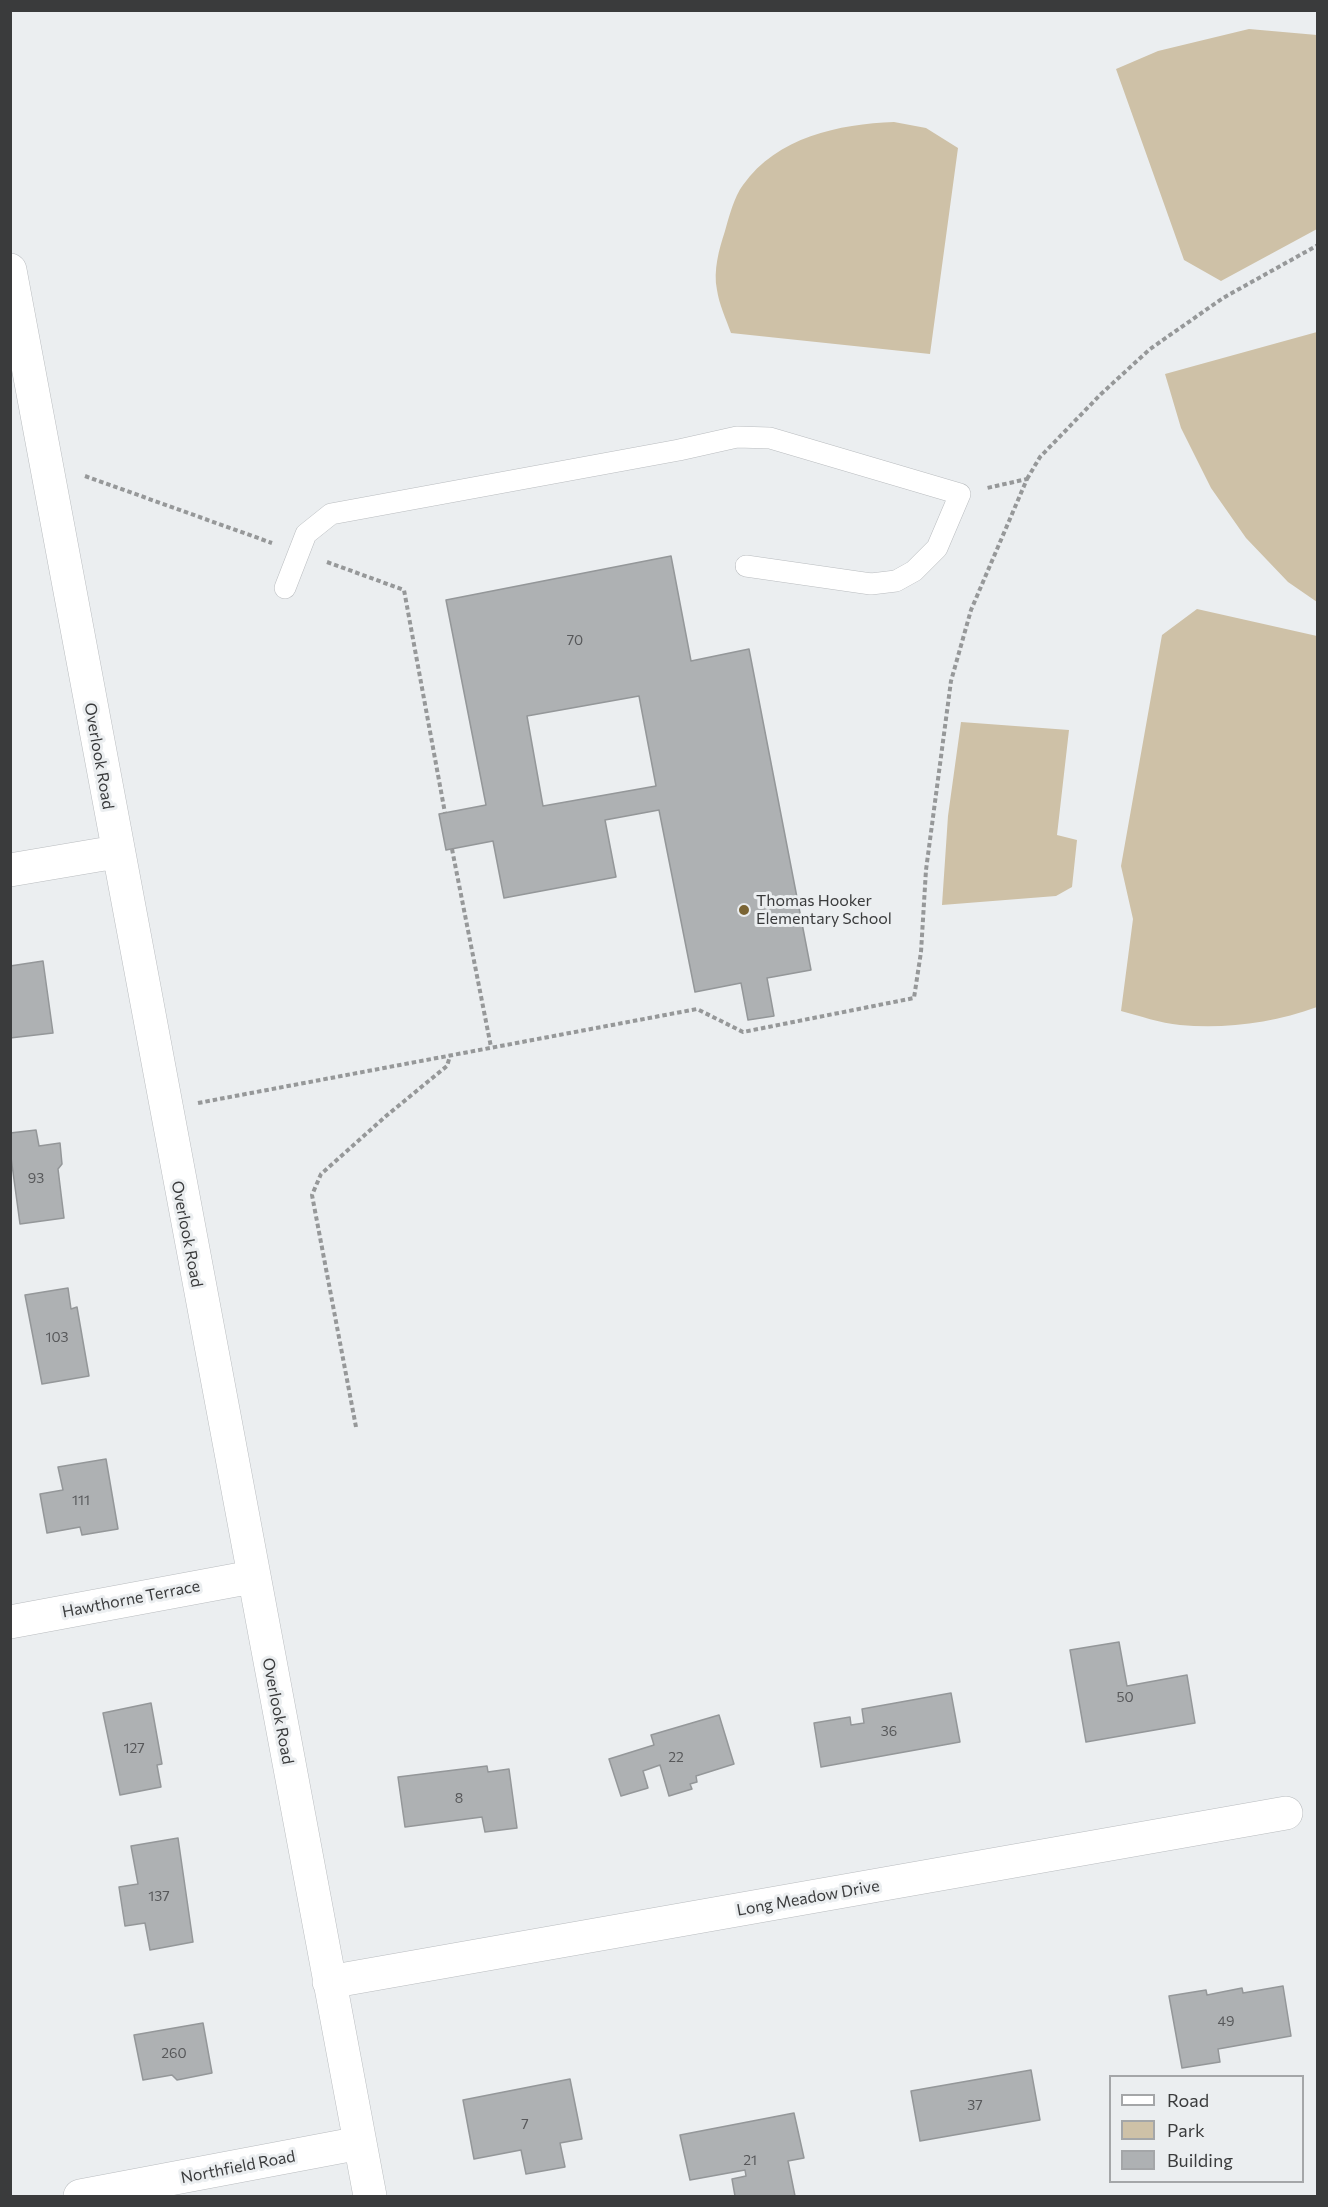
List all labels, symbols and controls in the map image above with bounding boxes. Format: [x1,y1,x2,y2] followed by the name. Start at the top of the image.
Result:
[567,632,583,648] house number: 70
[80,701,118,811] street label: Overlook Road
[756,891,892,929] place label: Thomas Hooker Elementary School
[737,903,751,917] marker: Thomas Hooker Elementary School
[28,1170,44,1186] house number: 93
[167,1179,207,1289] street label: Overlook Road
[45,1329,69,1345] house number: 103
[72,1492,90,1508] house number: 111
[60,1576,202,1622] street label: Hawthorne Terrace
[258,1656,298,1766] street label: Overlook Road
[1116,1689,1134,1705] house number: 50
[881,1723,897,1739] house number: 36
[123,1740,145,1756] house number: 127
[668,1749,684,1765] house number: 22
[455,1790,463,1806] house number: 8
[735,1876,881,1920] street label: Long Meadow Drive
[148,1888,170,1904] house number: 137
[1218,2013,1234,2029] house number: 49
[161,2045,187,2061] house number: 260
[1109,2075,1304,2183] legend
[1167,2089,1209,2111] text: Road
[967,2097,983,2113] house number: 37
[521,2116,529,2132] house number: 7
[1167,2119,1205,2141] text: Park
[179,2146,297,2188] street label: Northfield Road
[1167,2149,1233,2171] text: Building
[743,2152,757,2168] house number: 21

